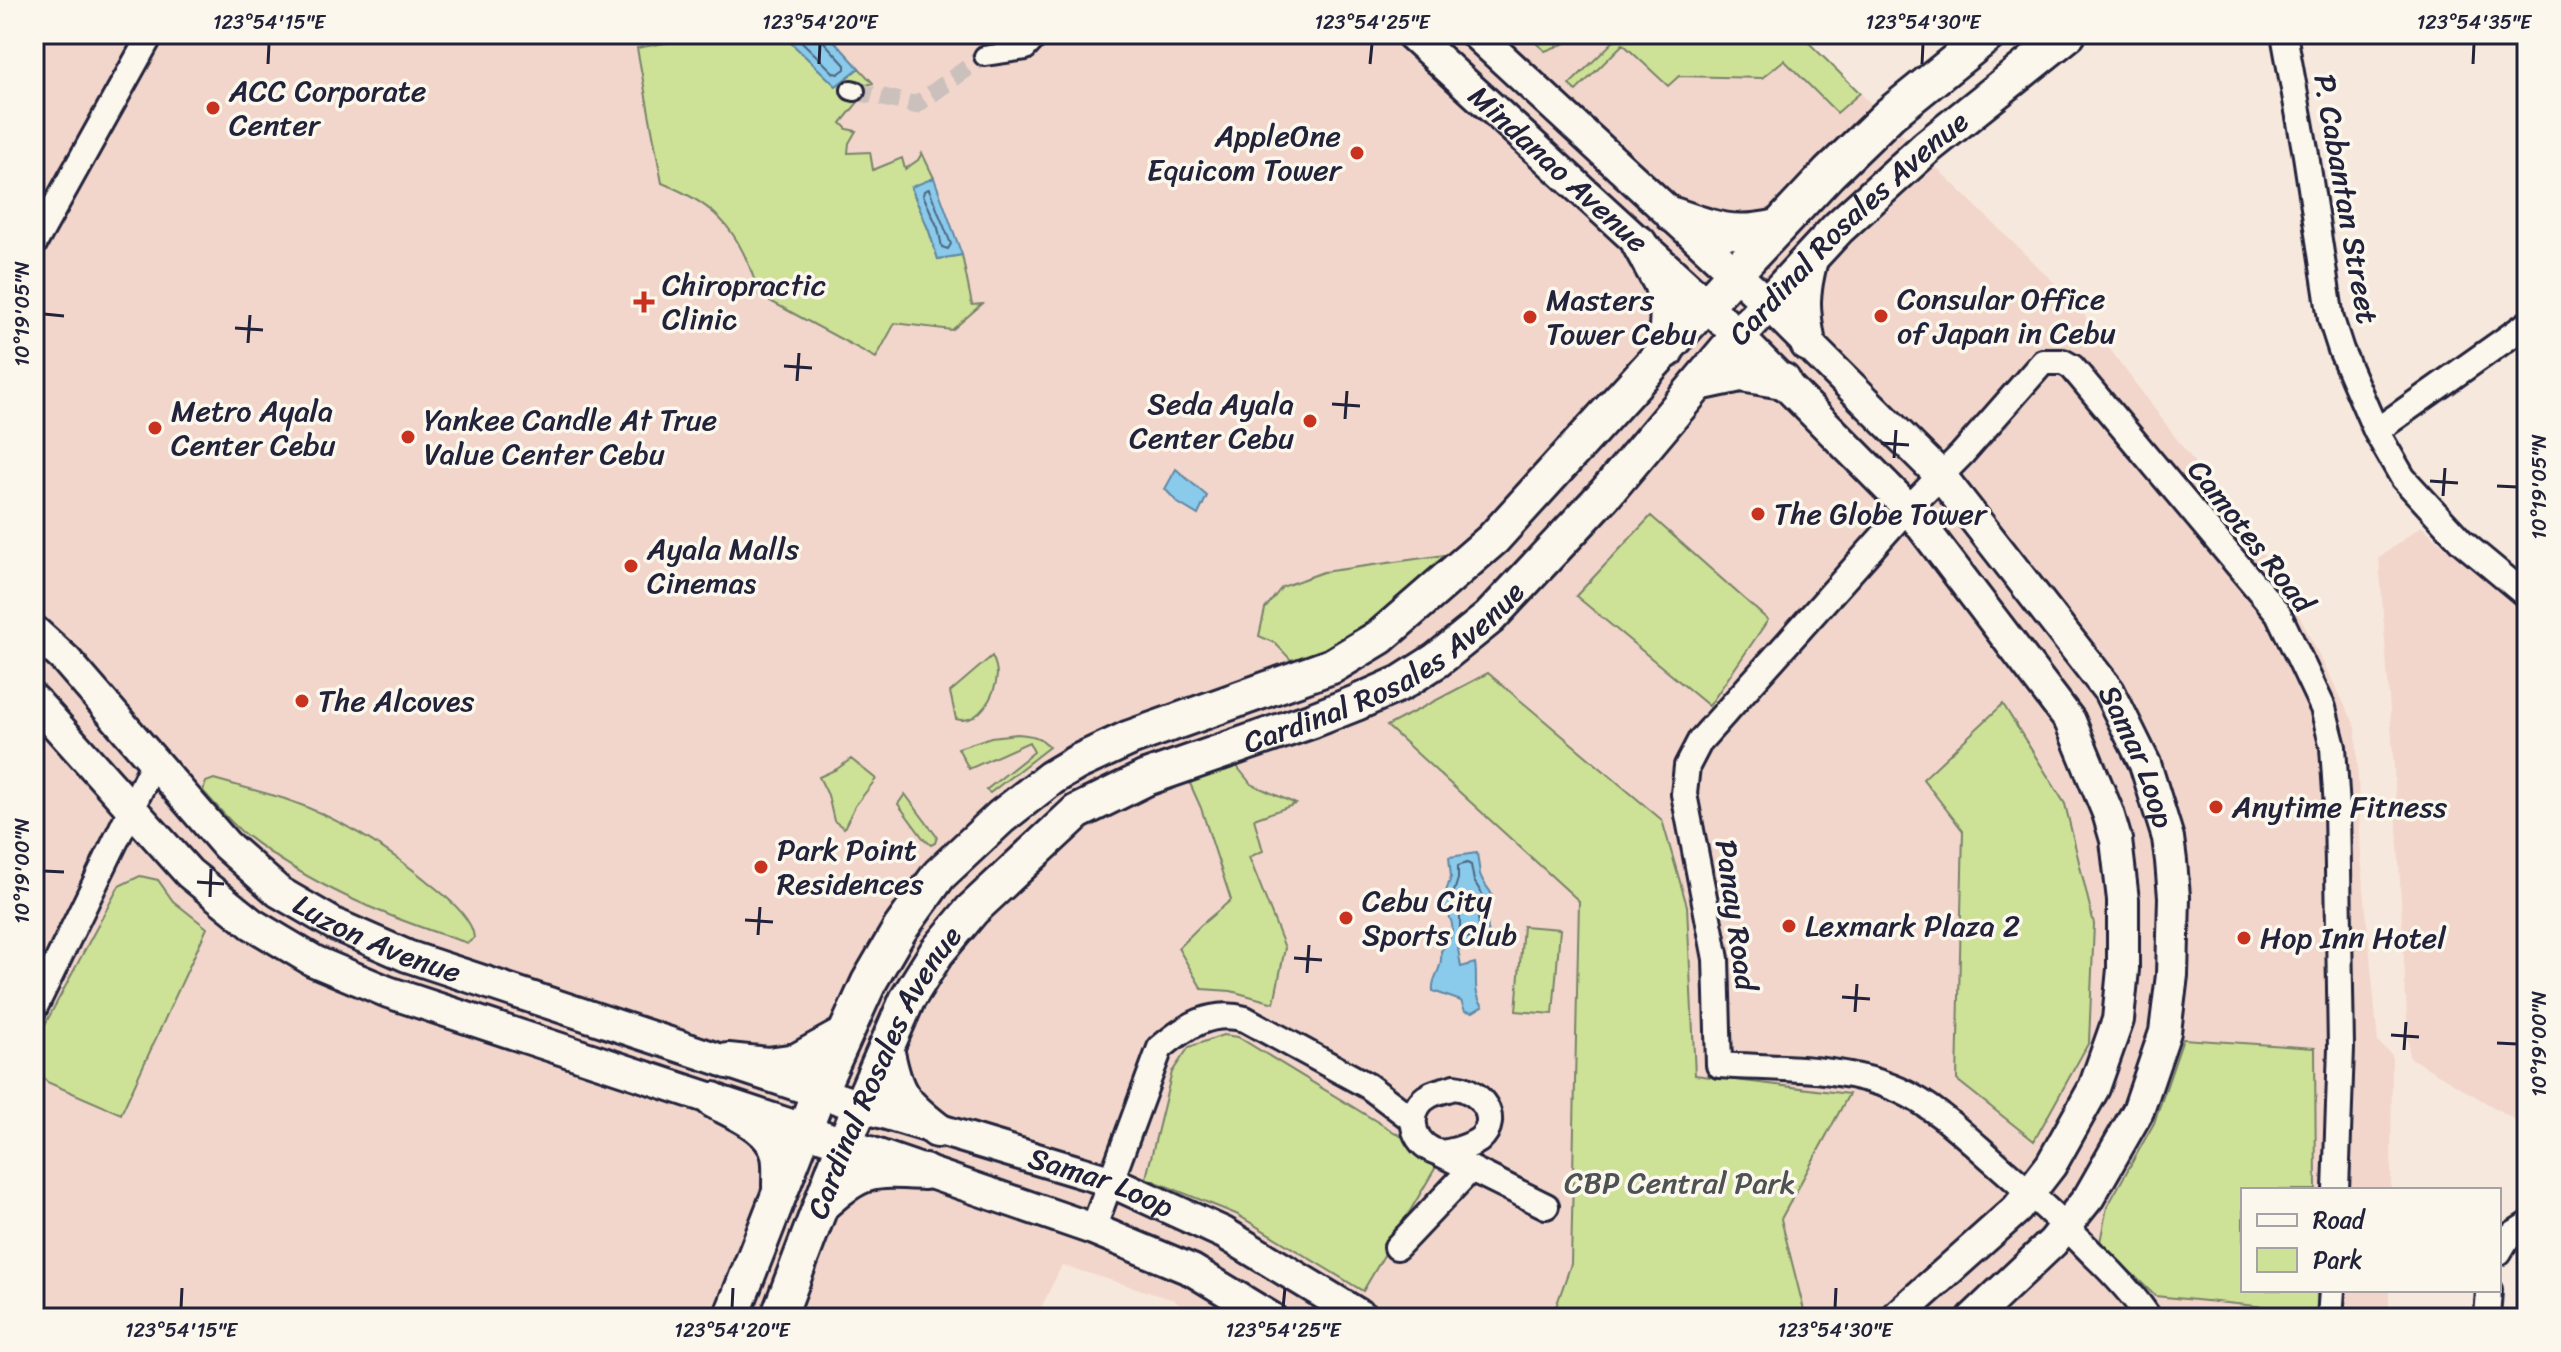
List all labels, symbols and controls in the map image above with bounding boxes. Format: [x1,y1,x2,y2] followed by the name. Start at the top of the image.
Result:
[213,5,327,40] text: 123°54'15"E
[762,5,880,40] text: 123°54'20"E
[1315,5,1431,40] text: 123°54'25"E
[1866,5,1982,40] text: 123°54'30"E
[2417,5,2533,40] text: 123°54'35"E
[228,64,426,152] place label: ACC Corporate Center
[2297,70,2395,328] street label: P. Cabantan Street
[1455,71,1662,267] street label: Mindanao Avenue
[1714,96,1981,359] street label: Cardinal Rosales Avenue
[204,99,222,117] marker: ACC Corporate Center
[1147,109,1343,197] place label: AppleOne Equicom Tower
[1348,144,1366,162] marker: AppleOne Equicom Tower
[662,258,826,346] place label: Chiropractic Clinic
[5,261,40,367] text: 10°19'05"N
[1897,272,2116,360] place label: Consular Office of Japan in Cebu
[1546,273,1697,361] place label: Masters Tower Cebu
[633,291,655,313] marker: Chiropractic Clinic
[1872,307,1890,325] marker: Consular Office of Japan in Cebu
[1521,308,1539,326] marker: Masters Tower Cebu
[1129,377,1294,465] place label: Seda Ayala Center Cebu
[171,384,336,472] place label: Metro Ayala Center Cebu
[424,393,717,481] place label: Yankee Candle At True Value Center Cebu
[1301,412,1319,430] marker: Seda Ayala Center Cebu
[146,419,164,437] marker: Metro Ayala Center Cebu
[399,428,417,446] marker: Yankee Candle At True Value Center Cebu
[2522,434,2557,540] text: 10°19'05"N
[2173,447,2330,627] street label: Camotes Road
[1774,487,1988,541] place label: The Globe Tower
[1749,505,1767,523] marker: The Globe Tower
[646,522,799,610] place label: Ayala Malls Cinemas
[622,557,640,575] marker: Ayala Malls Cinemas
[1236,568,1538,769] street label: Cardinal Rosales Avenue
[318,674,474,728] place label: The Alcoves
[2083,675,2190,835] street label: Samar Loop
[293,692,311,710] marker: The Alcoves
[2231,780,2447,834] place label: Anytime Fitness
[2207,798,2225,816] marker: Anytime Fitness
[5,818,40,924] text: 10°19'00"N
[777,823,924,911] place label: Park Point Residences
[1699,836,1774,996] street label: Panay Road
[752,858,770,876] marker: Park Point Residences
[1362,874,1517,962] place label: Cebu City Sports Club
[283,879,468,999] street label: Luzon Avenue
[1805,899,2020,953] place label: Lexmark Plaza 2
[1337,909,1355,927] marker: Cebu City Sports Club
[2260,911,2447,965] place label: Hop Inn Hotel
[791,913,976,1227] street label: Cardinal Rosales Avenue
[1780,917,1798,935] marker: Lexmark Plaza 2
[2235,929,2253,947] marker: Hop Inn Hotel
[2522,991,2557,1097] text: 10°19'00"N
[1022,1131,1183,1234] street label: Samar Loop
[1564,1156,1796,1210] park label: CBP Central Park
[2241,1188,2501,1292] legend
[2313,1199,2367,1241] text: Road
[2313,1239,2362,1281] text: Park
[125,1313,239,1348] text: 123°54'15"E
[674,1313,792,1348] text: 123°54'20"E
[1226,1313,1342,1348] text: 123°54'25"E
[1778,1313,1894,1348] text: 123°54'30"E

